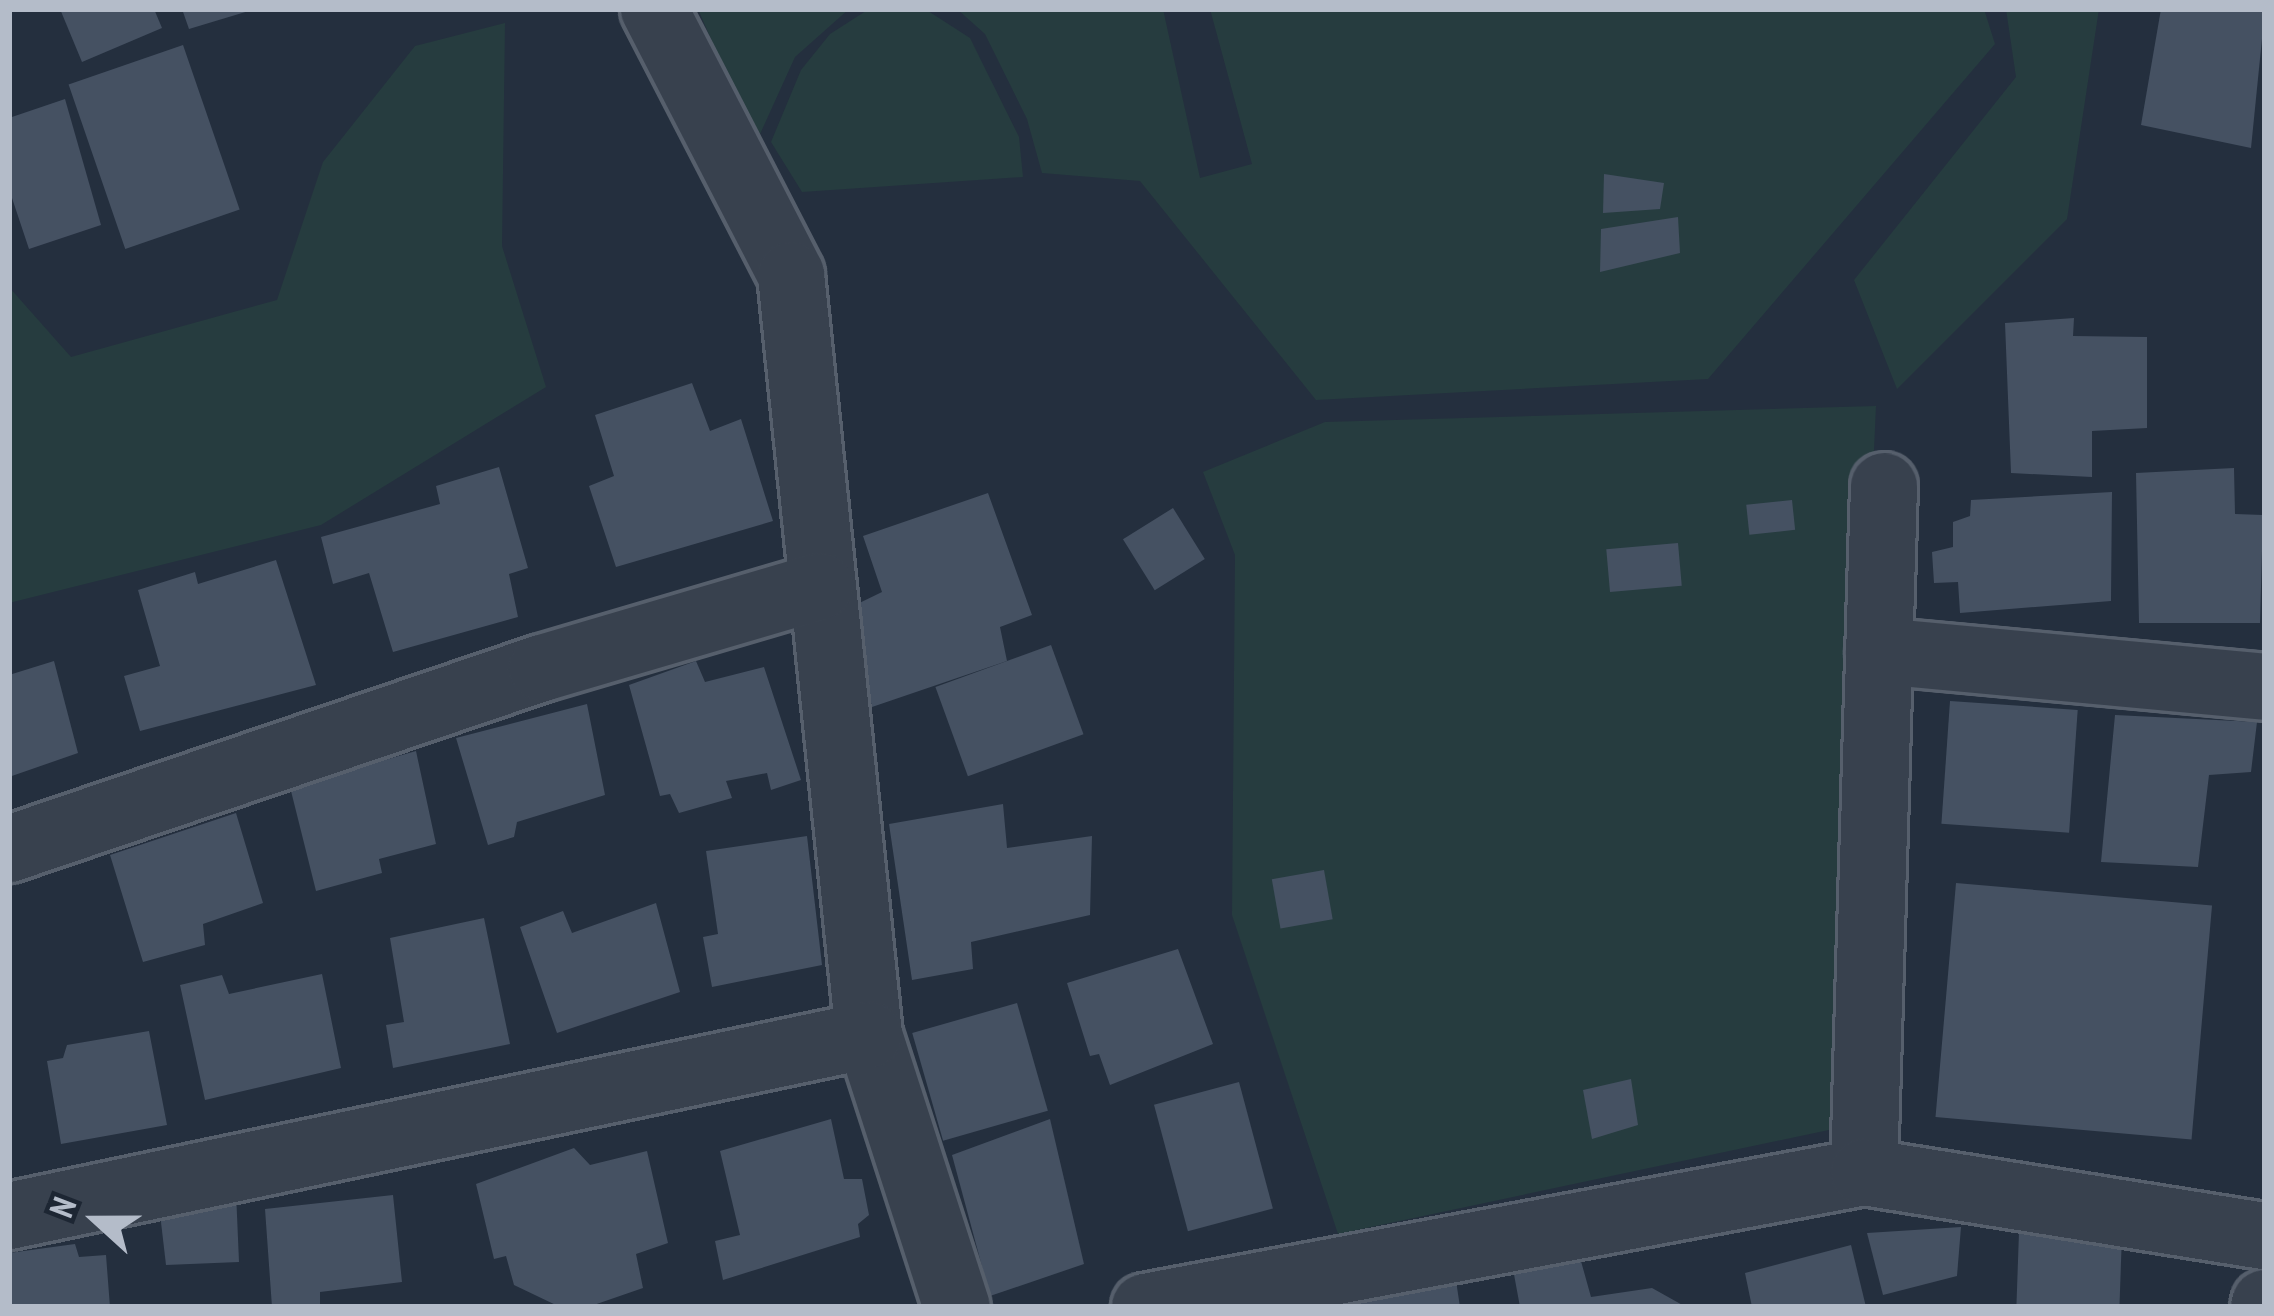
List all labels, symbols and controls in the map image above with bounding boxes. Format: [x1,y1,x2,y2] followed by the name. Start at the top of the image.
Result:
[36,1160,156,1280] north arrow
[39,1191,85,1223] text: N

